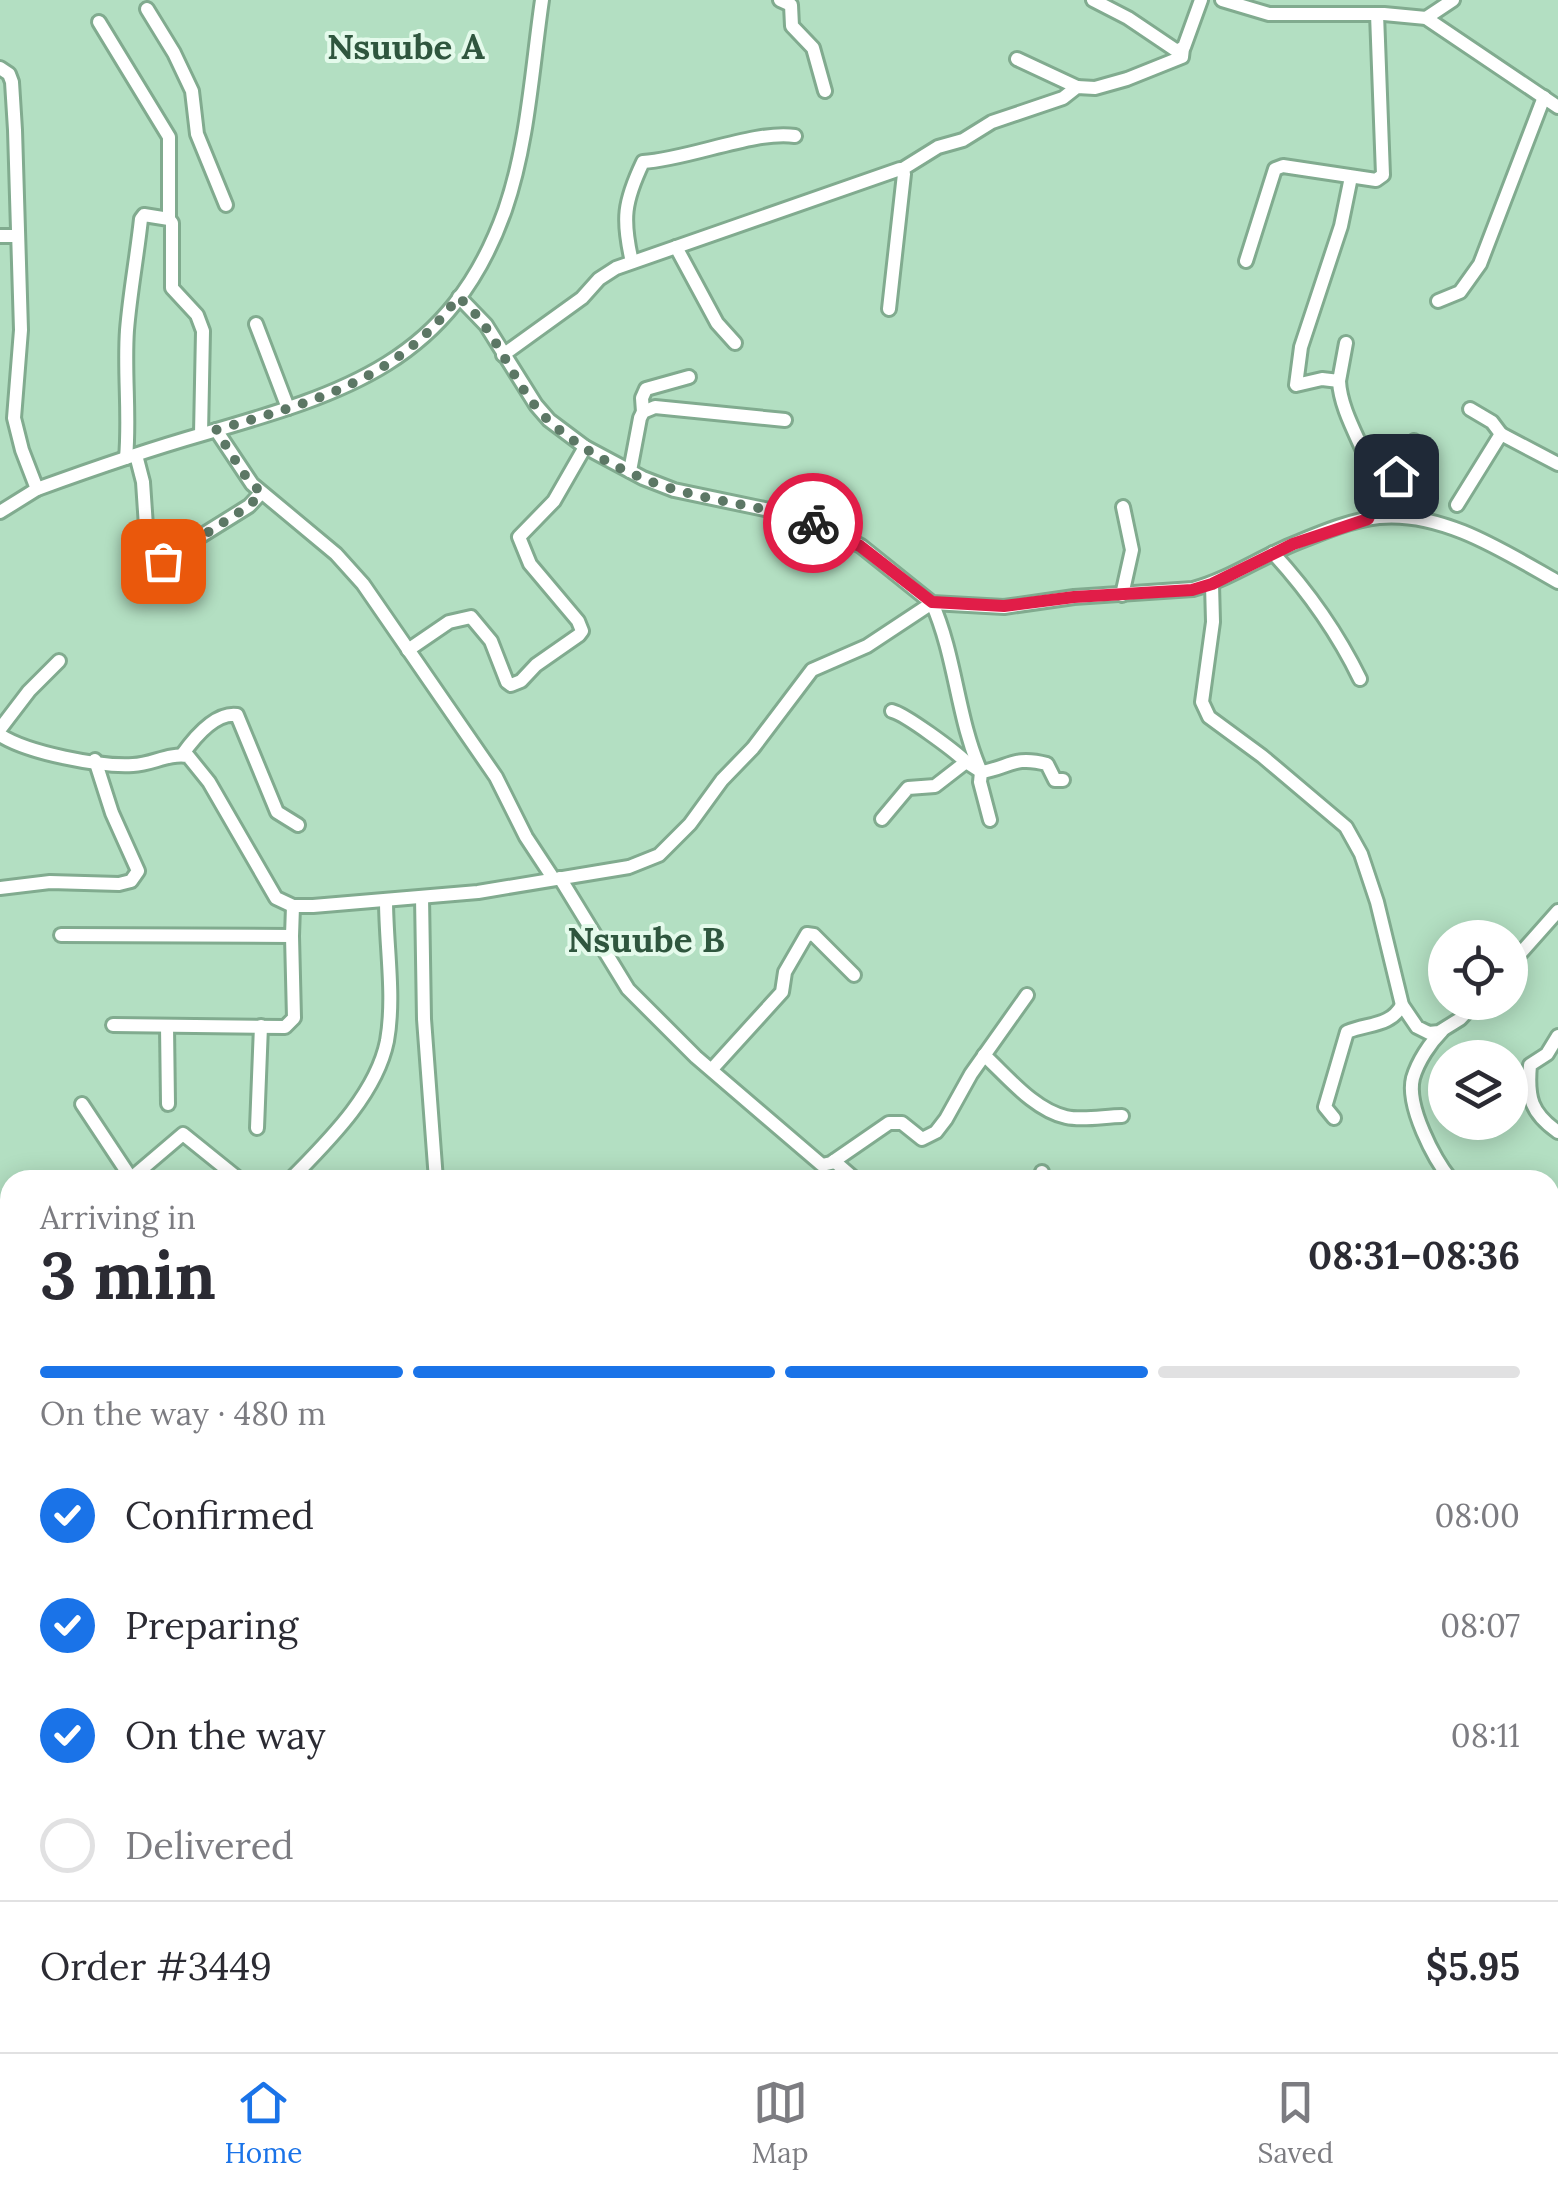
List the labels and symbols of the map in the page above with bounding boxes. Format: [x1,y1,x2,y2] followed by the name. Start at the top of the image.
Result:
[327,24,486,69] district label: Nsuube A
[1354,434,1439,519] pin
[763,473,863,573] courier
[121,519,206,604] pin
[567,917,725,962] district label: Nsuube B

